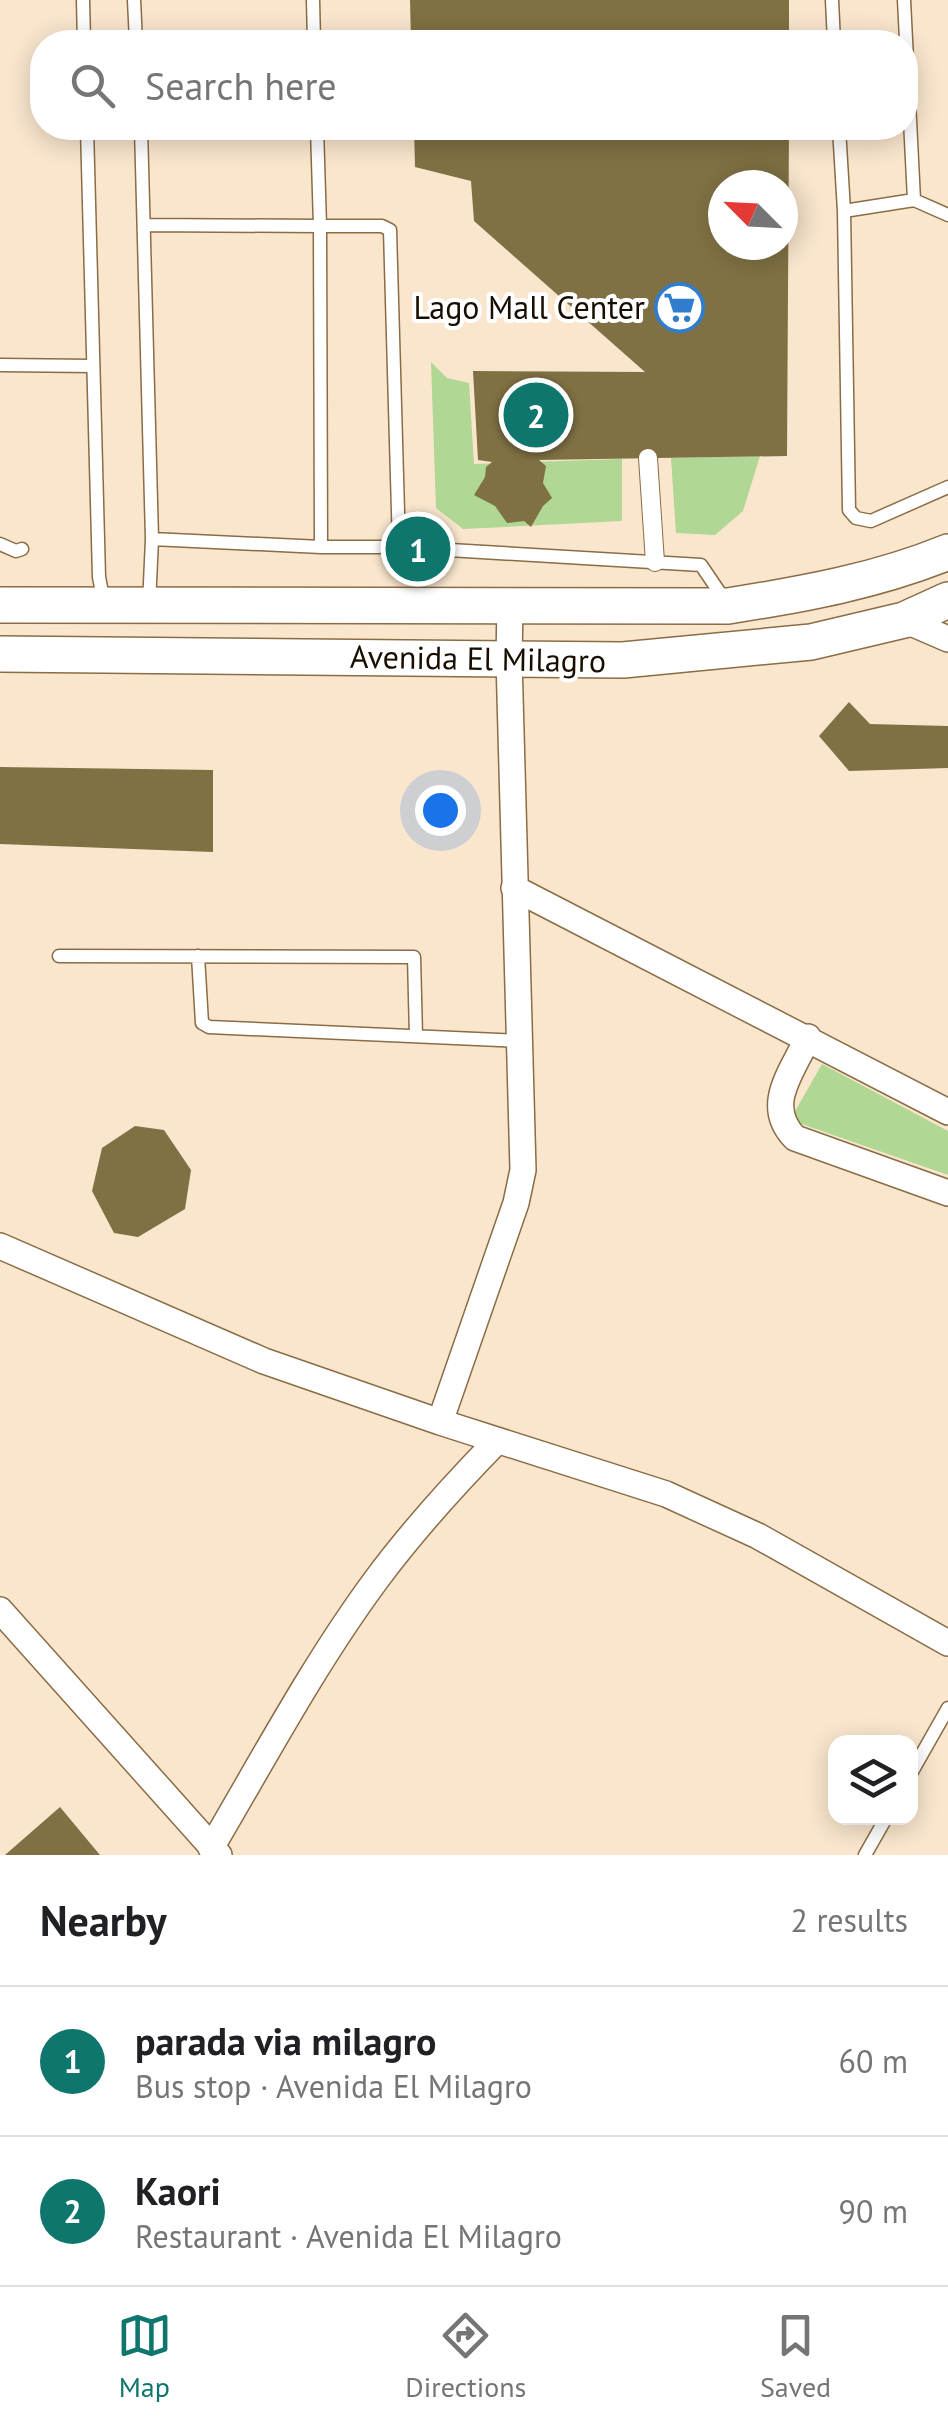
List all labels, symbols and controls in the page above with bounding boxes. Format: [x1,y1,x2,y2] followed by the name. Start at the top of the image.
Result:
[30,30,918,140] search box
[65,58,120,113] icon: search
[145,61,337,110] text: Search here
[708,170,798,260] north arrow
[654,282,706,334] supermarket icon: Lago Mall Center
[413,286,645,328] place label: Lago Mall Center
[504,378,568,452] pin: 2
[386,512,450,586] pin: 1
[350,635,606,681] street label: Avenida El Milagro
[415,785,466,836] your location
[828,1735,918,1825] map controls
[828,1735,918,1825] button: layers
[40,1893,167,1948] text: Nearby
[790,1899,908,1941] text: 2 results
[135,2016,437,2065] text: parada via milagro
[63,2040,82,2082] text: 1
[839,2040,908,2082] text: 60 m
[135,2065,532,2107] text: Bus stop · Avenida El Milagro
[135,2166,221,2215] text: Kaori
[63,2190,82,2232] text: 2
[839,2190,908,2232] text: 90 m
[135,2215,562,2257] text: Restaurant · Avenida El Milagro
[117,2308,172,2405] tab: Map
[405,2308,526,2405] tab: Directions
[760,2308,831,2405] tab: Saved

